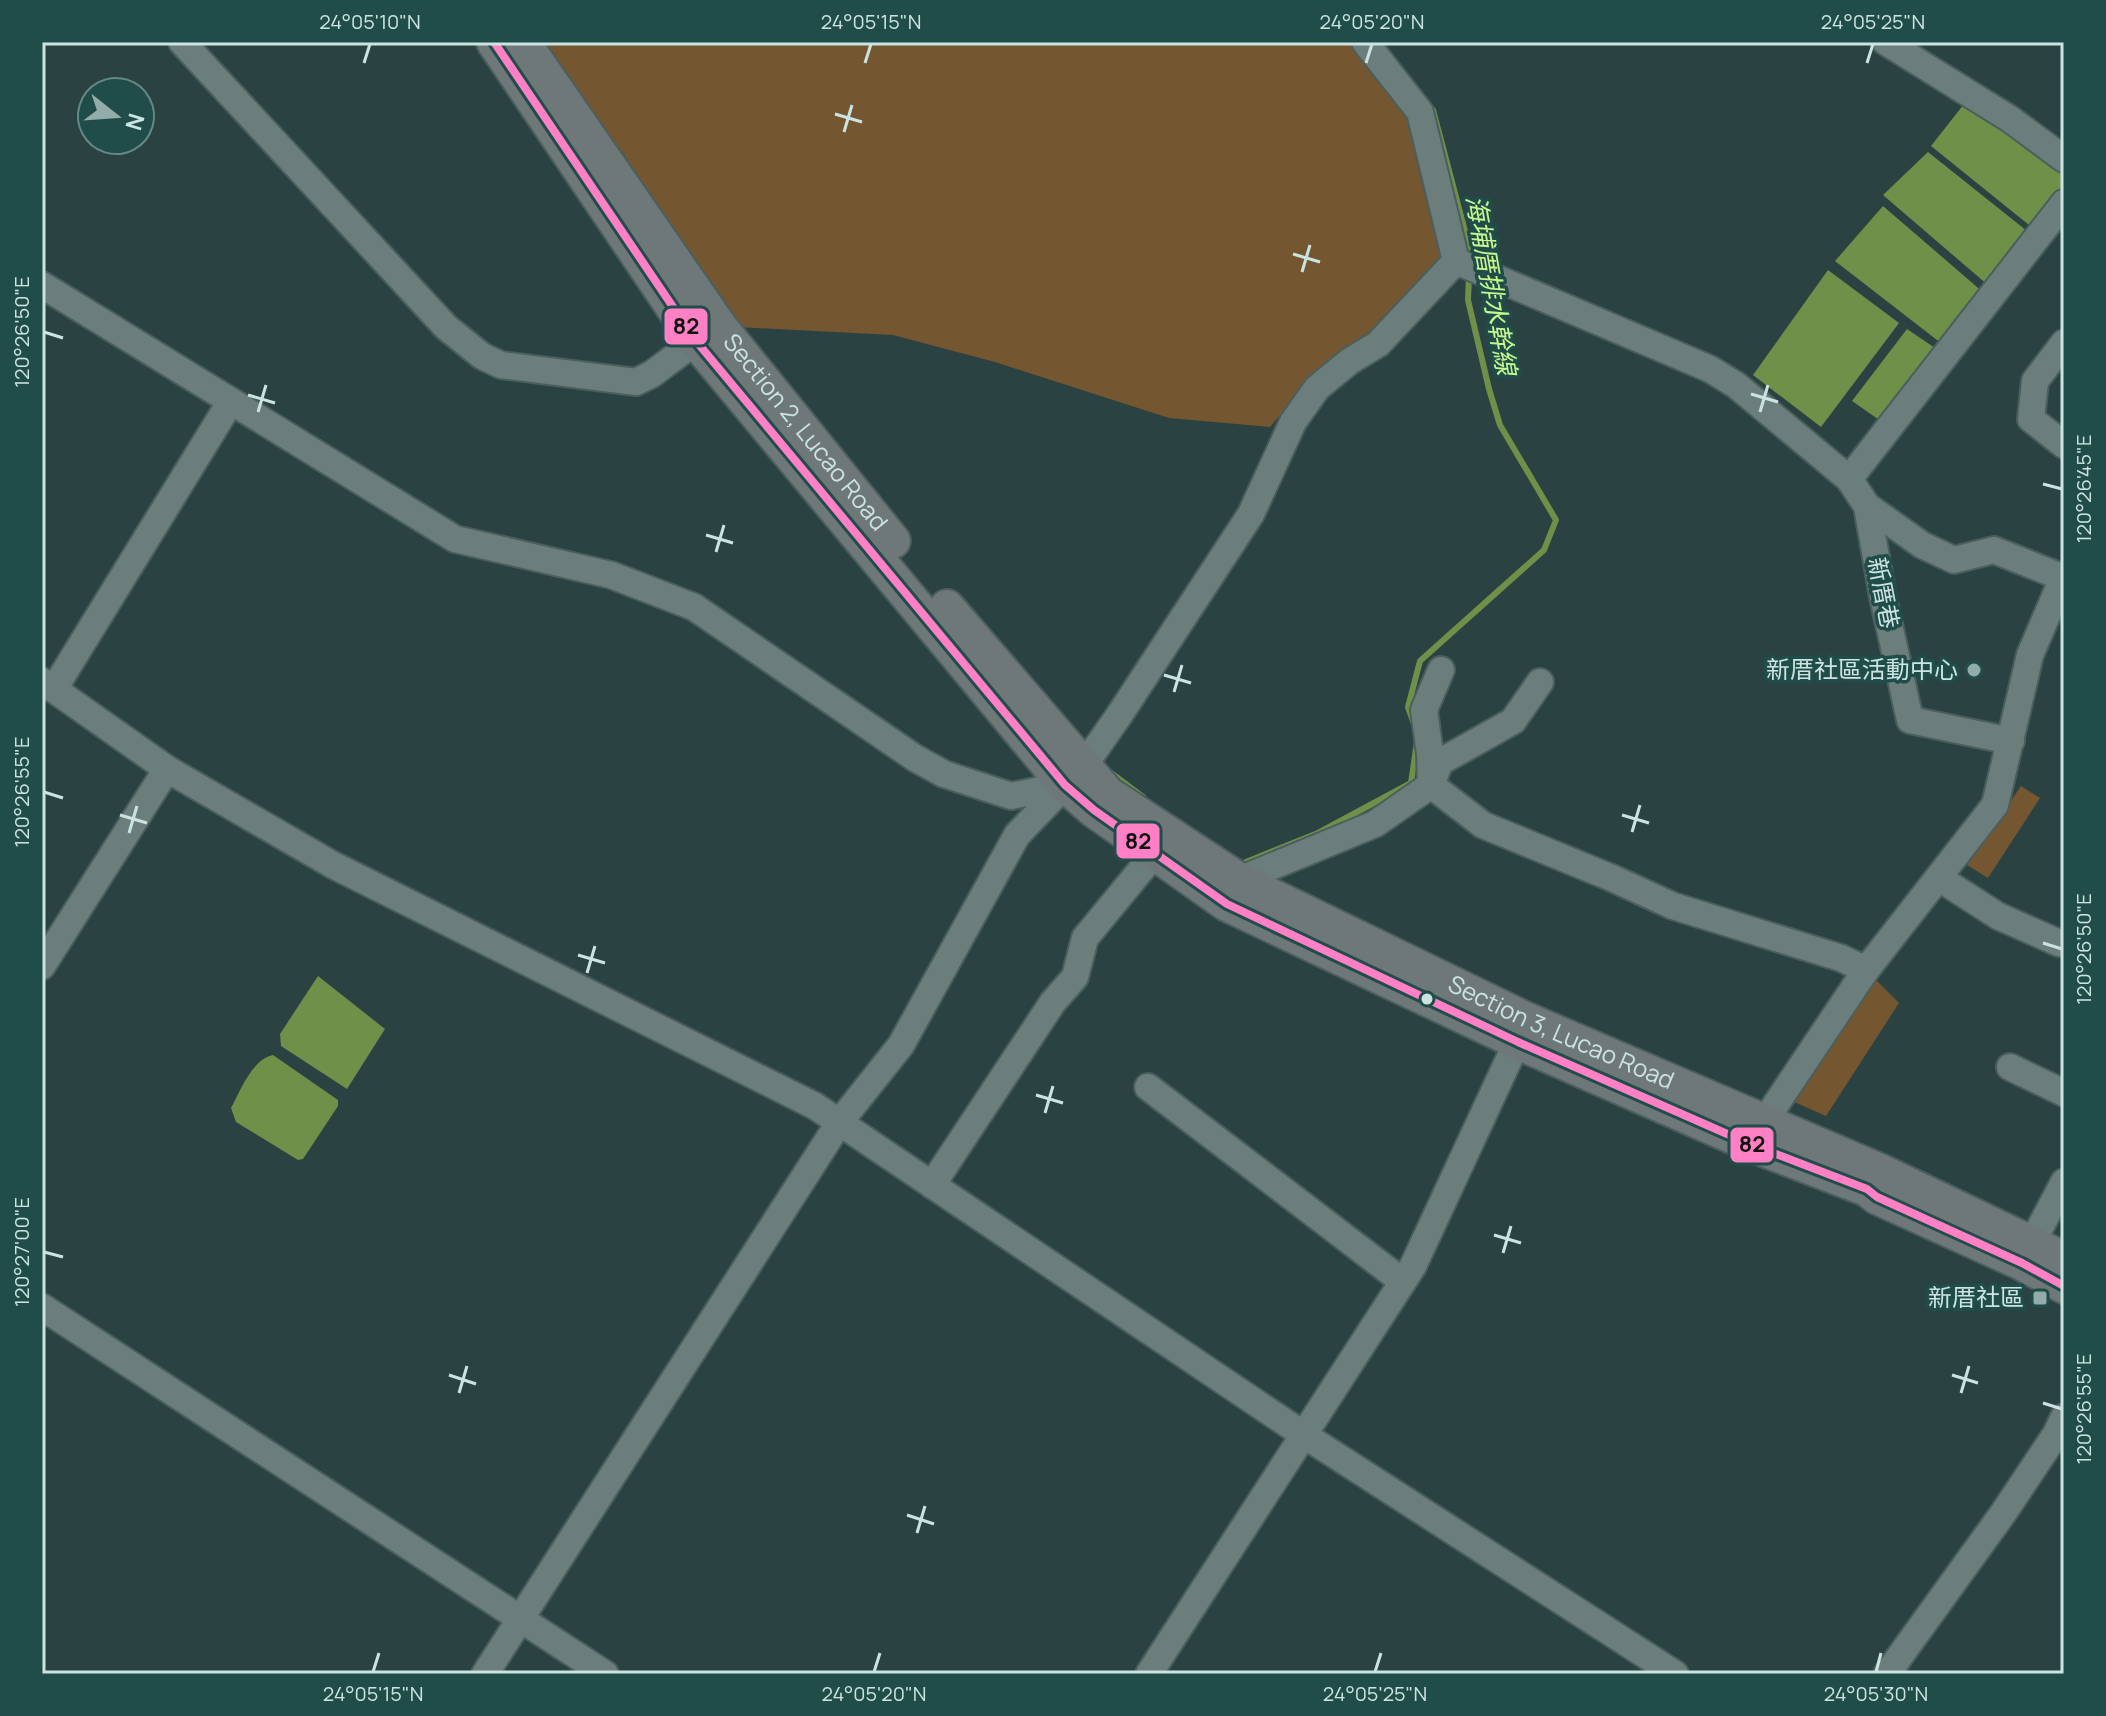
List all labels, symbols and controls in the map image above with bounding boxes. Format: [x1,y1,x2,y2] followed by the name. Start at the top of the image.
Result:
[319,8,421,35] text: 24°05'10"N
[821,8,921,35] text: 24°05'15"N
[1320,8,1424,35] text: 24°05'20"N
[1821,8,1925,35] text: 24°05'25"N
[76,76,156,156] north arrow
[118,110,152,134] text: N
[1458,192,1526,381] water label: 海埔厝排水幹線
[8,276,35,388] text: 120°26'50"E
[663,307,709,346] line badge: 82
[673,311,699,341] text: 82
[717,326,896,537] street label: Section 2, Lucao Road
[2070,435,2097,543] text: 120°26'45"E
[1861,554,1908,631] street label: 新厝巷
[1766,652,1958,685] place label: 新厝社區活動中心
[1965,661,1983,679] marker: 新厝社區活動中心
[8,737,35,847] text: 120°26'55"E
[1115,822,1161,860] line badge: 82
[1125,826,1151,856] text: 82
[2070,893,2097,1005] text: 120°26'50"E
[1443,966,1680,1096] street label: Section 3, Lucao Road
[1419,991,1435,1007] unlabelled marker
[1729,1126,1775,1164] line badge: 82
[1739,1129,1765,1159] text: 82
[8,1197,35,1307] text: 120°27'00"E
[1928,1280,2024,1313] place label: 新厝社區
[2031,1289,2049,1307] marker: 新厝社區
[2070,1354,2097,1464] text: 120°26'55"E
[323,1680,423,1707] text: 24°05'15"N
[822,1680,926,1707] text: 24°05'20"N
[1323,1680,1427,1707] text: 24°05'25"N
[1824,1680,1928,1707] text: 24°05'30"N

